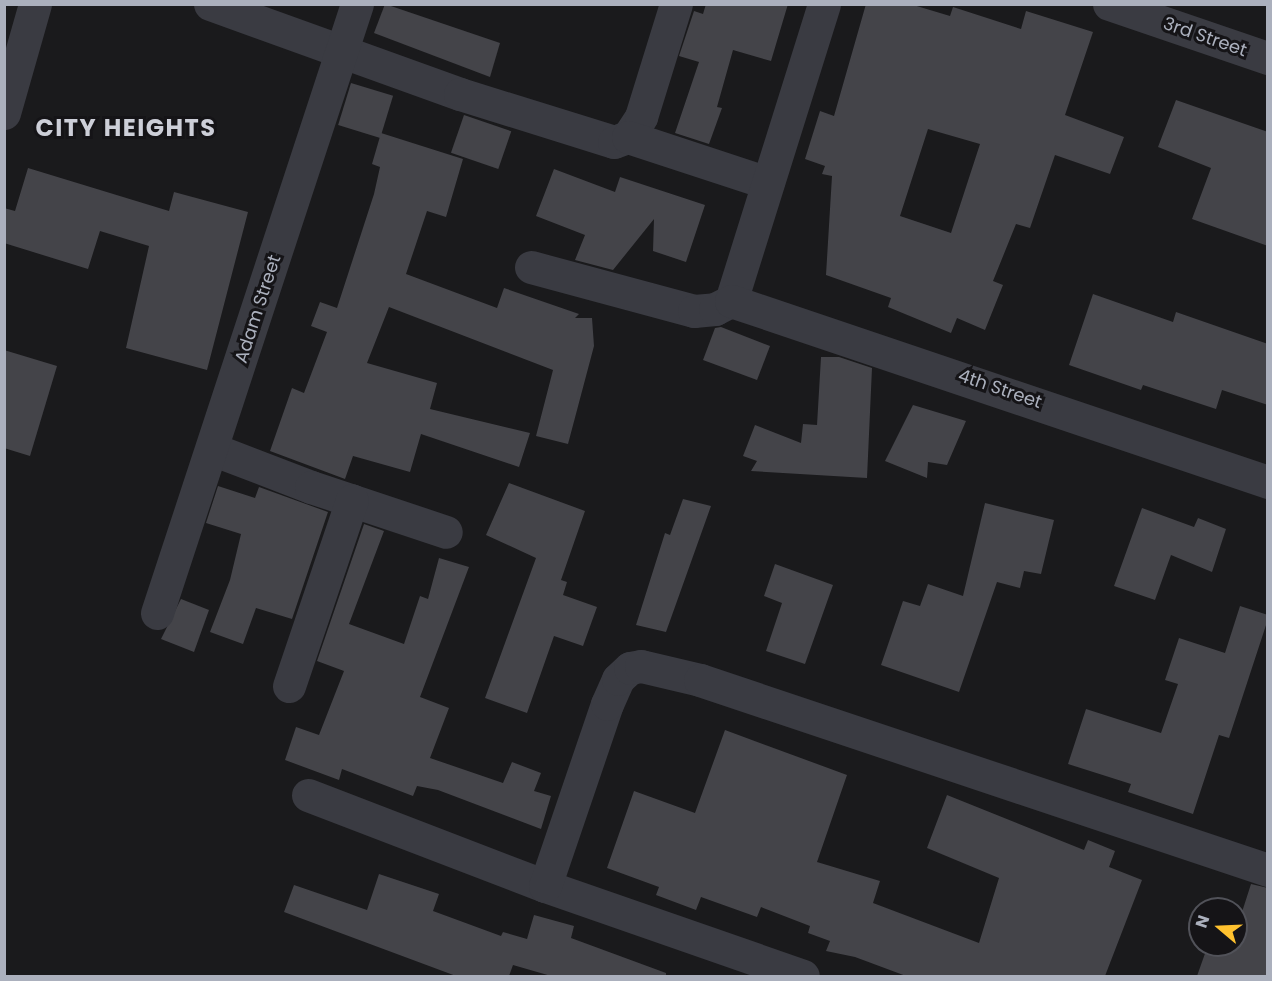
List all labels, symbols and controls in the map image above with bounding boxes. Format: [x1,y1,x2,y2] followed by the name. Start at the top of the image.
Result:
[1160,13,1250,61] street label: 3rd Street
[35,114,217,142] district label: CITY HEIGHTS
[230,252,286,366] street label: Adam Street
[955,365,1045,413] street label: 4th Street
[1188,897,1248,957] north arrow
[1190,912,1215,931] text: N

